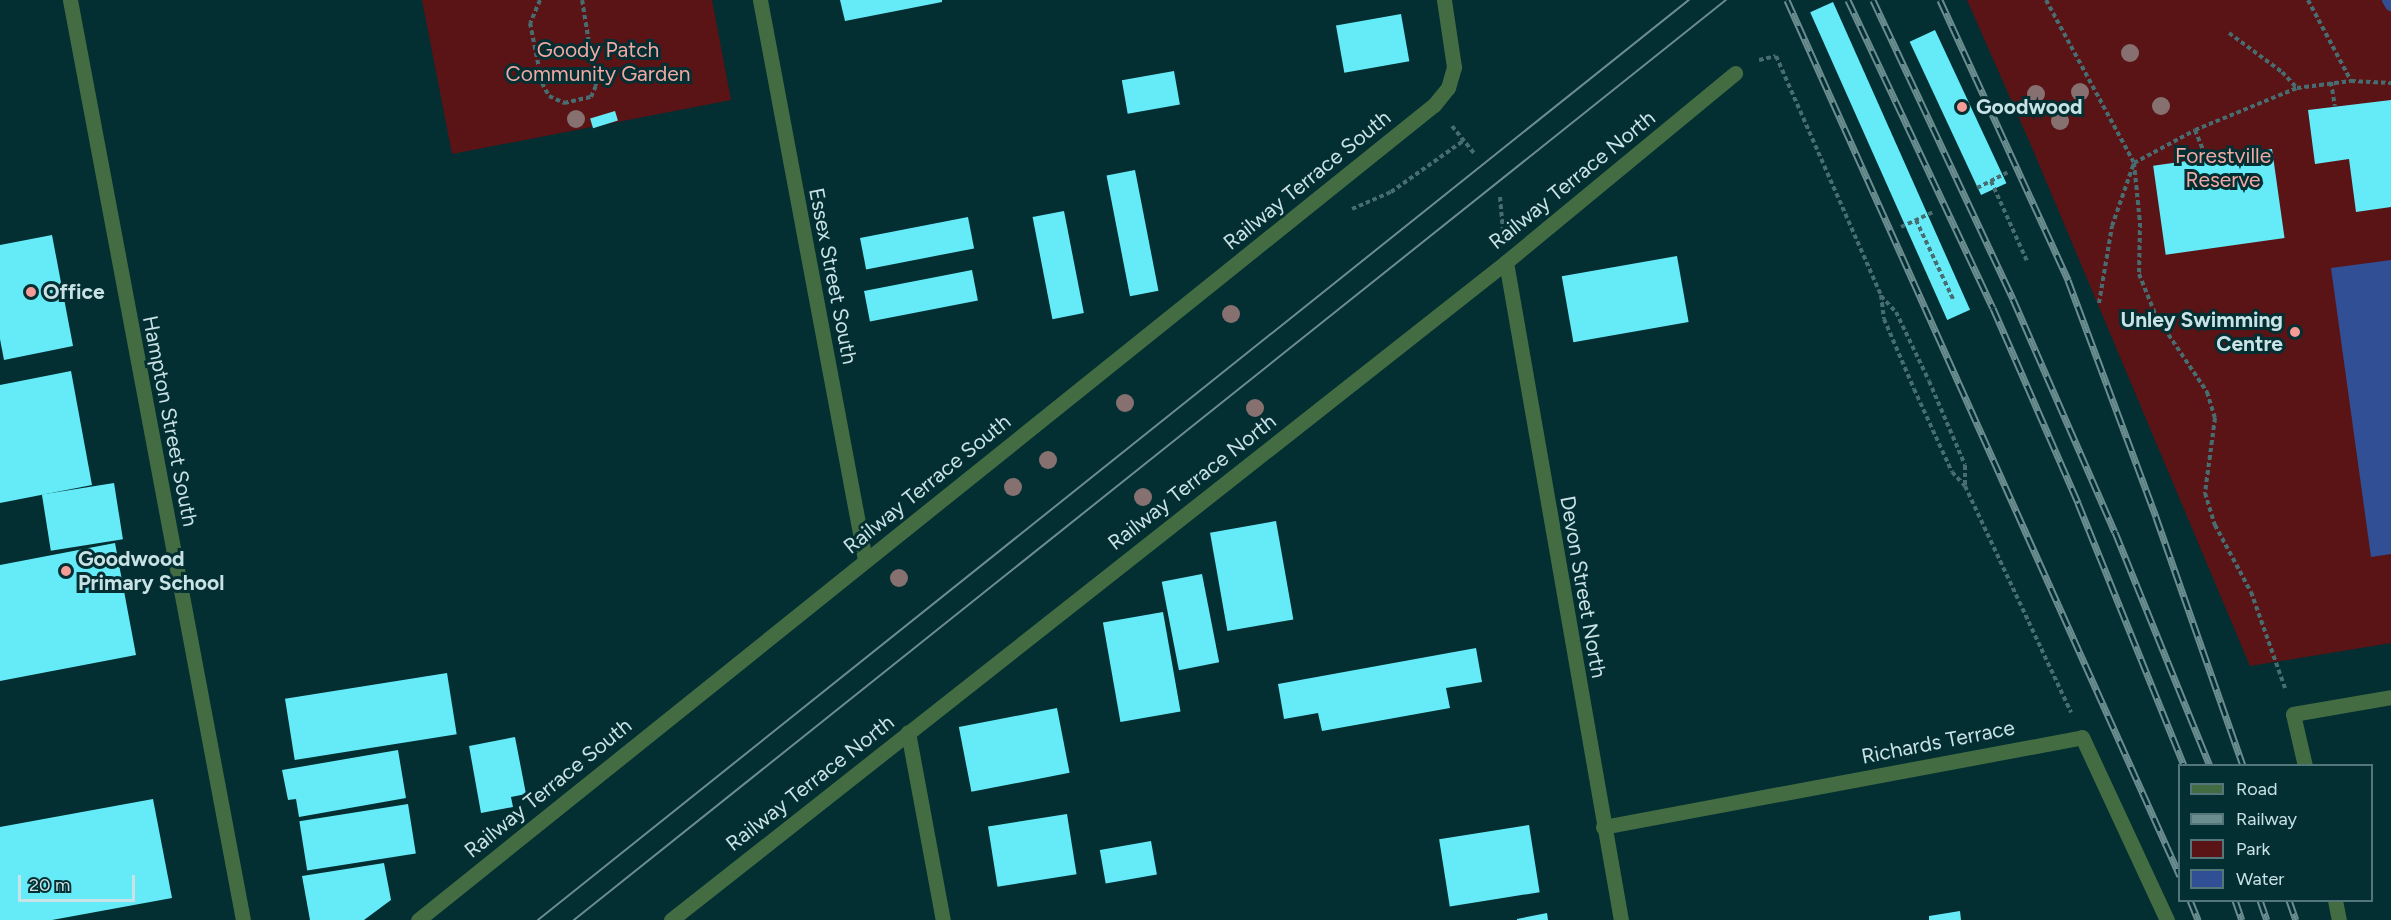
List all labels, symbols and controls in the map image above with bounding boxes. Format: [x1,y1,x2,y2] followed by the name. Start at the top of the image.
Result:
[506,37,690,87] park label: Goody Patch Community Garden
[1976,94,2083,120] place label: Goodwood
[1953,98,1971,116] marker: Goodwood
[1218,105,1396,255] street label: Railway Terrace South
[1484,105,1660,255] street label: Railway Terrace North
[2175,143,2271,193] park label: Forestville Reserve
[804,186,862,366] street label: Essex Street South
[43,279,105,305] place label: Office
[24,285,38,299] marker: Office
[2120,307,2283,357] place label: Unley Swimming Centre
[137,313,203,529] street label: Hampton Street South
[2288,325,2302,339] marker: Unley Swimming Centre
[838,409,1016,559] street label: Railway Terrace South
[1103,409,1281,555] street label: Railway Terrace North
[1555,494,1611,680] street label: Devon Street North
[78,546,224,596] place label: Goodwood Primary School
[59,564,73,578] marker: Goodwood Primary School
[721,710,899,856] street label: Railway Terrace North
[459,713,637,863] street label: Railway Terrace South
[1859,715,2017,769] street label: Richards Terrace
[2178,764,2373,902] legend
[2236,778,2277,800] text: Road
[2236,808,2297,830] text: Railway
[2236,838,2270,860] text: Park
[21,863,138,901] scale bar
[2236,868,2284,890] text: Water
[29,874,70,896] text: 20 m

